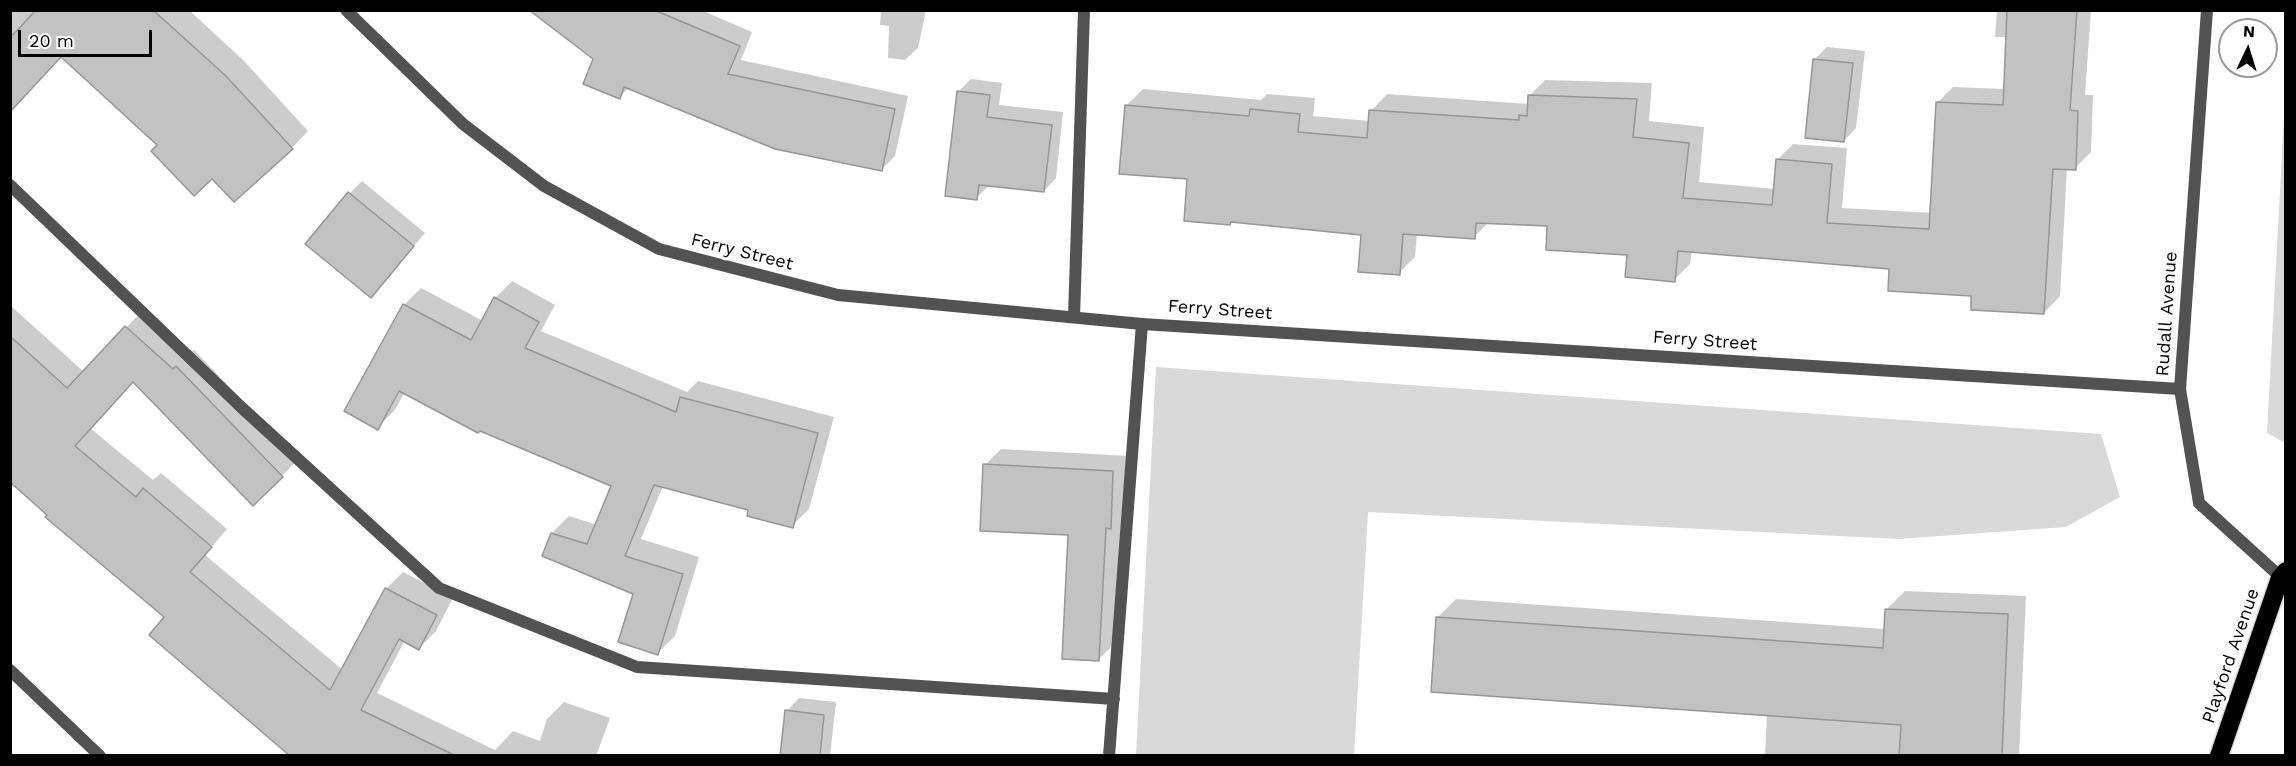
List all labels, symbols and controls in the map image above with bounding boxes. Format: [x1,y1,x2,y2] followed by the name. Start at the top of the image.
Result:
[21,18,154,56] scale bar
[2218,18,2278,78] north arrow
[2243,22,2256,41] text: N
[29,30,74,51] text: 20 m
[689,229,795,275] street label: Ferry Street
[2152,251,2182,377] street label: Rudall Avenue
[1167,296,1273,324] street label: Ferry Street
[1652,327,1758,355] street label: Ferry Street
[2198,586,2264,726] street label: Playford Avenue

